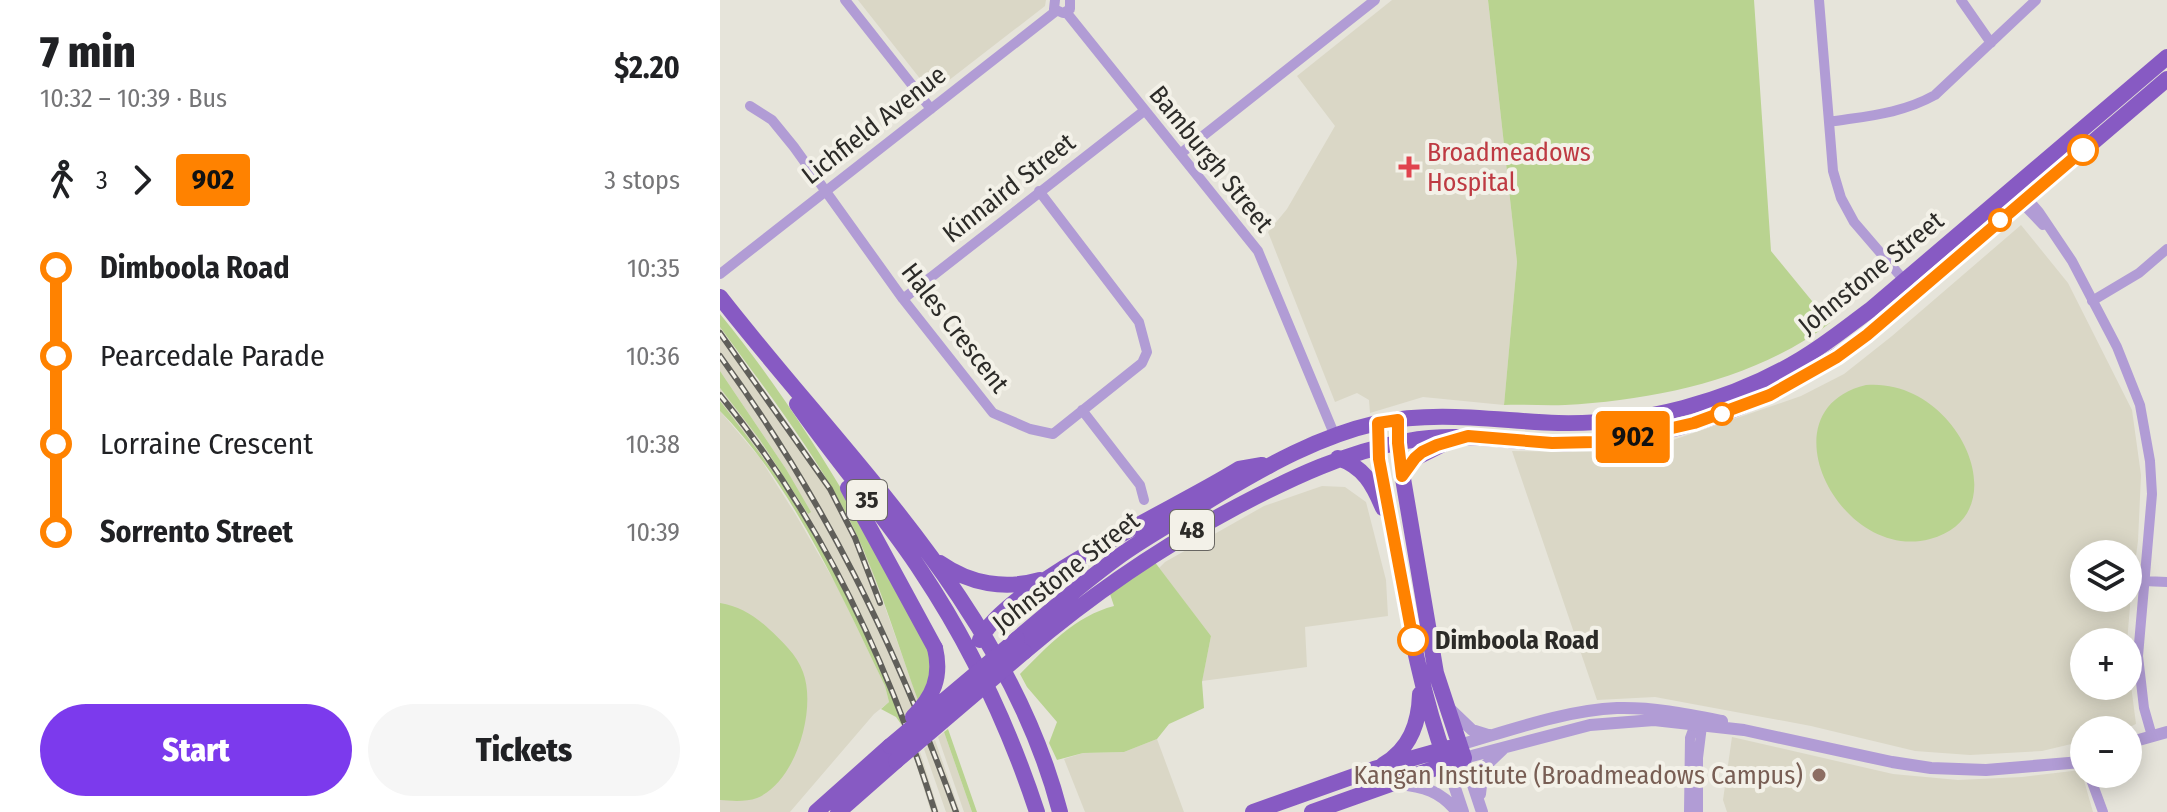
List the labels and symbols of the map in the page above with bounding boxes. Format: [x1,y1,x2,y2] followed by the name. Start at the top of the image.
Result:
[796,59,952,191] street label: Lichfield Avenue
[1143,80,1280,239] street label: Bamburgh Street
[937,126,1082,249] street label: Kinnaird Street
[2068,135,2098,165] unlabelled marker
[1427,137,1591,198] place label: Broadmeadows Hospital
[1398,156,1420,178] marker: Broadmeadows Hospital
[1792,205,1950,341] street label: Johnstone Street
[1989,209,2011,231] unlabelled marker
[895,257,1015,399] street label: Hales Crescent
[1711,403,1733,425] unlabelled marker
[1587,411,1679,463] line badge: 902
[847,480,887,520] road number: 35
[986,505,1146,639] street label: Johnstone Street
[1170,510,1214,550] road number: 48
[1398,625,1428,655] marker: Dimboola Road
[1435,625,1599,656] place label: Dimboola Road
[1353,760,1803,791] place label: Kangan Institute (Broadmeadows Campus)
[1810,766,1828,784] marker: Kangan Institute (Broadmeadows Campus)

